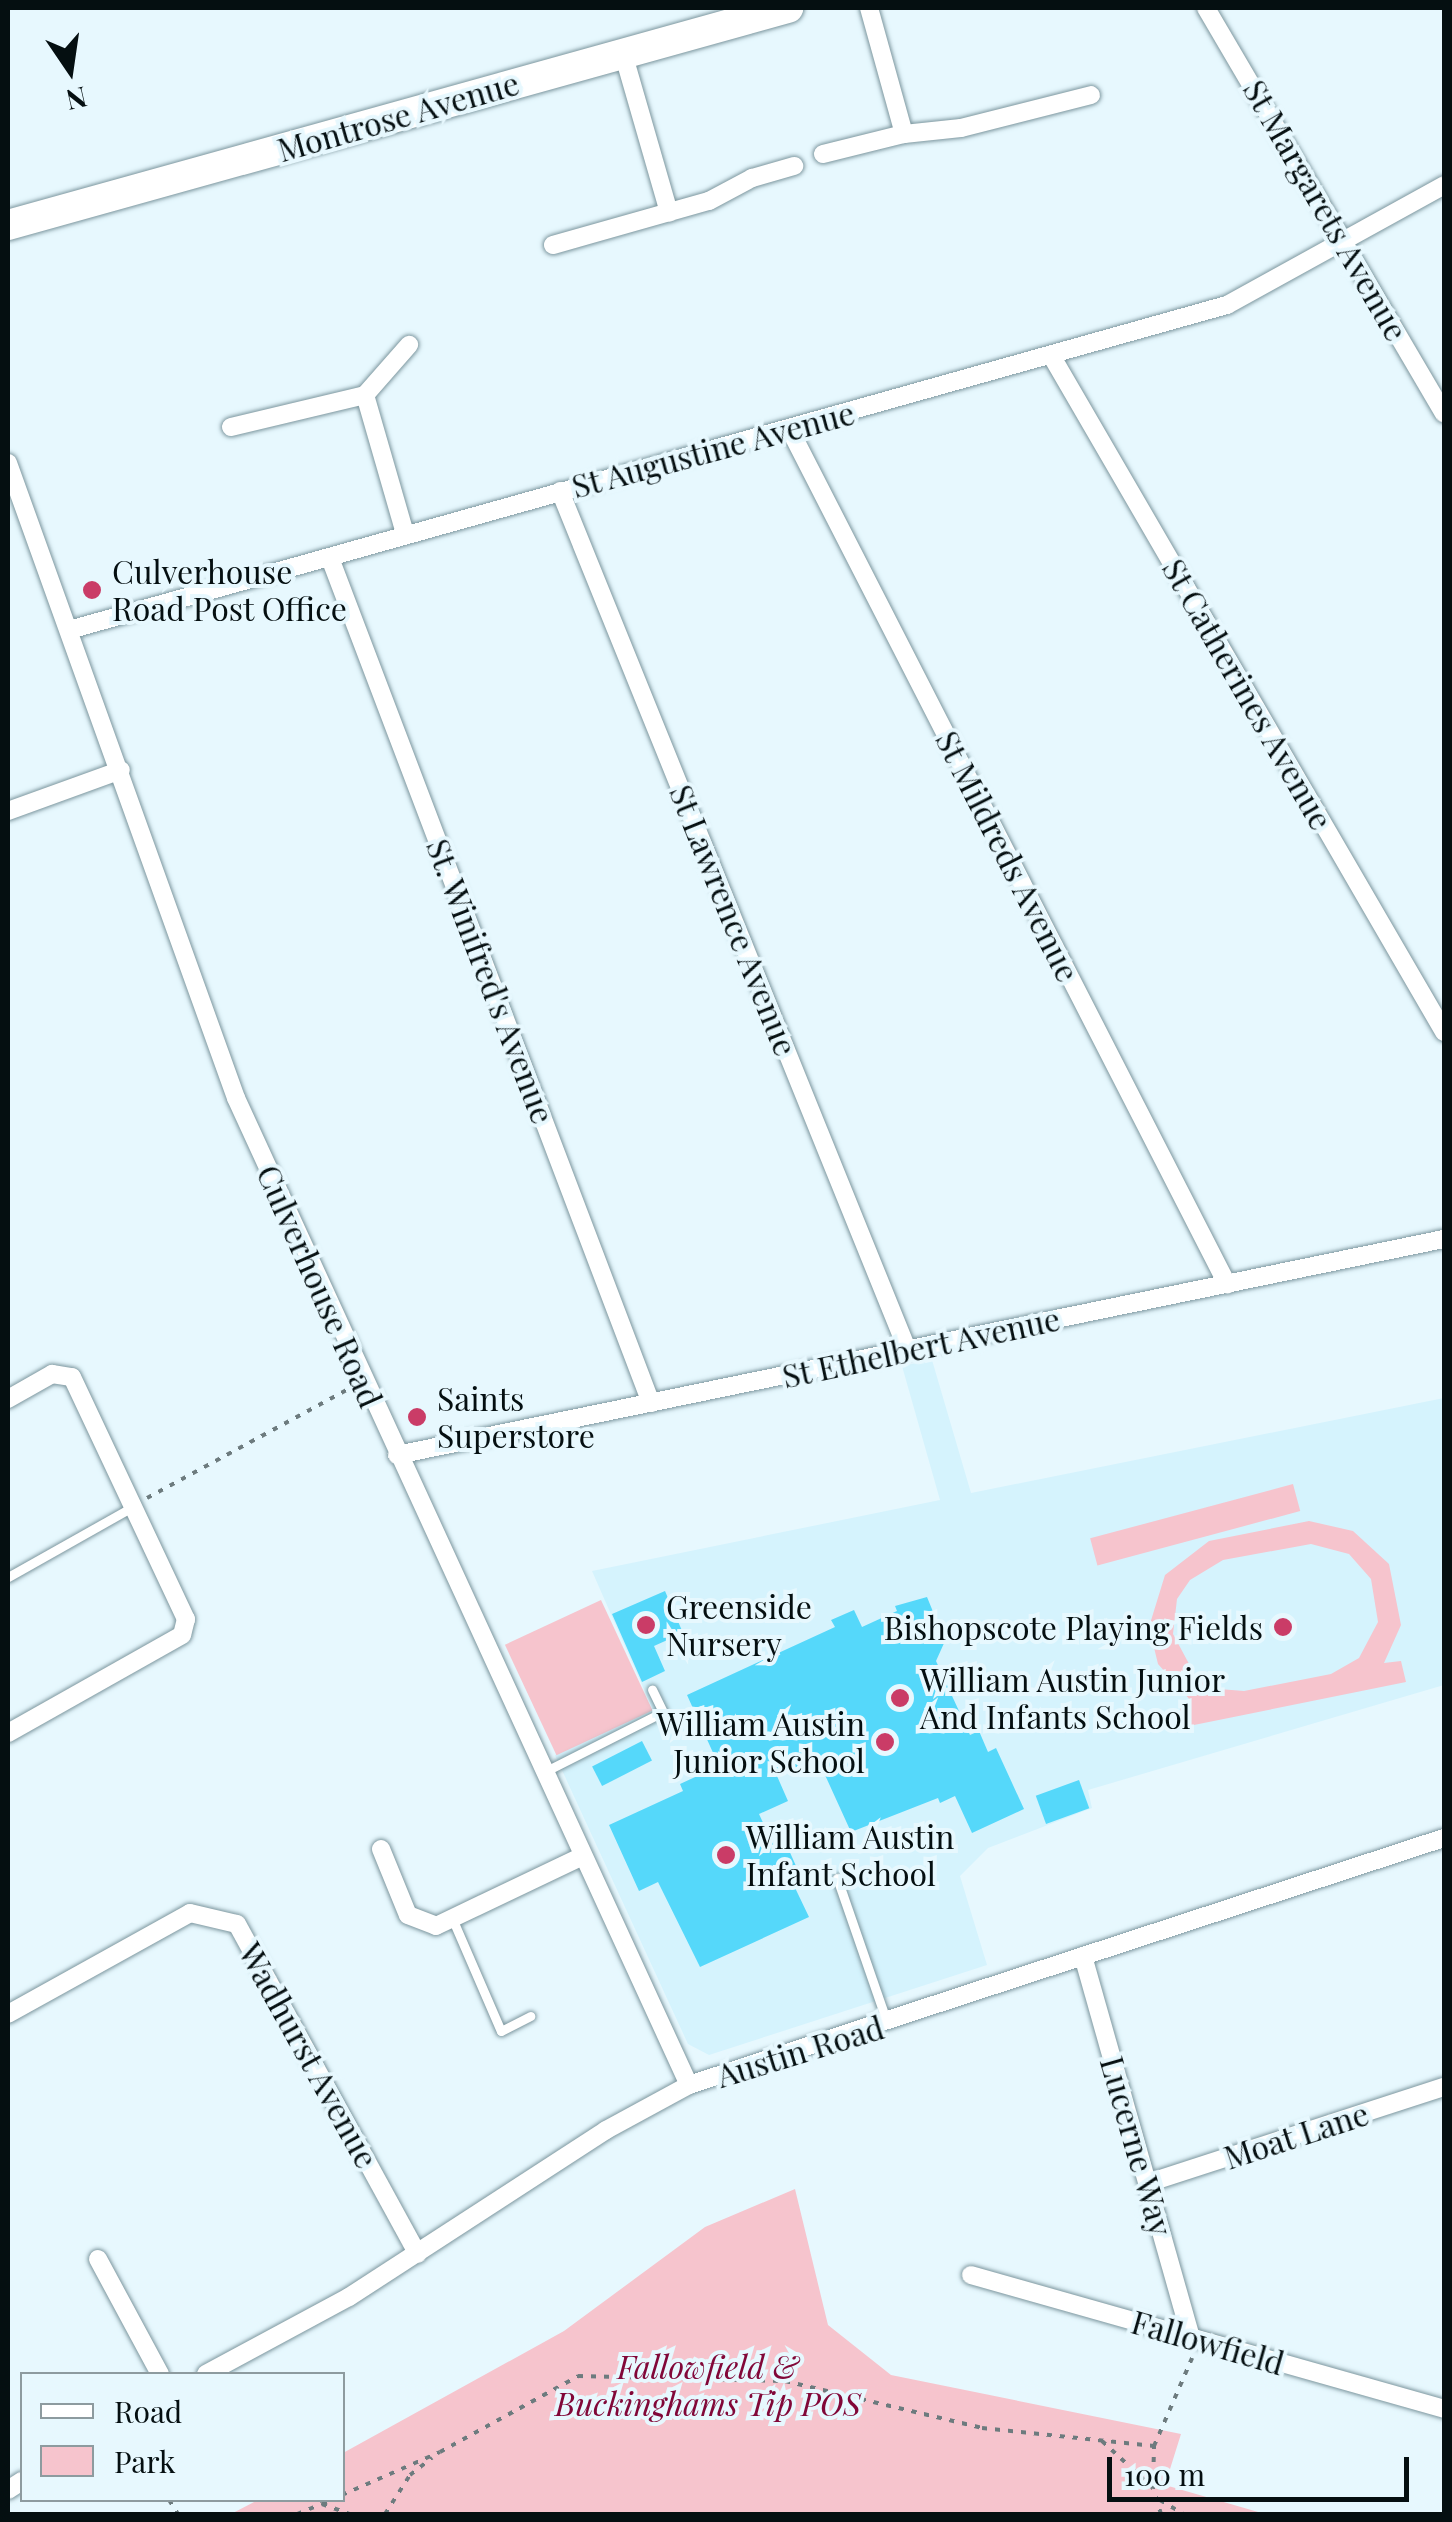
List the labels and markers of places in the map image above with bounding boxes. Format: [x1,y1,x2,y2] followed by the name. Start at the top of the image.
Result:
[112,553,348,628] place label: Culverhouse Road Post Office
[81,579,103,601] marker: Culverhouse Road Post Office
[437,1380,595,1455] place label: Saints Superstore
[406,1406,428,1428] marker: Saints Superstore
[666,1588,812,1663] place label: Greenside Nursery
[884,1608,1263,1646] place label: Bishopscote Playing Fields
[635,1614,657,1636] marker: Greenside Nursery
[1272,1616,1294,1638] marker: Bishopscote Playing Fields
[920,1661,1226,1736] place label: William Austin Junior And Infants School
[889,1687,911,1709] marker: William Austin Junior And Infants School
[656,1705,865,1780] place label: William Austin Junior School
[874,1731,896,1753] marker: William Austin Junior School
[746,1818,955,1893] place label: William Austin Infant School
[715,1844,737,1866] marker: William Austin Infant School

